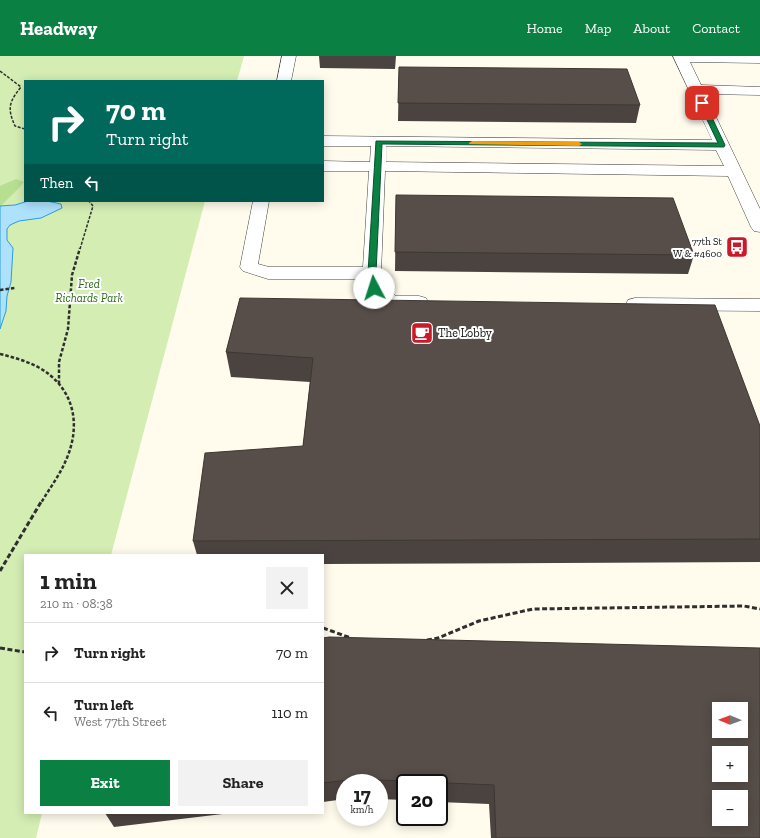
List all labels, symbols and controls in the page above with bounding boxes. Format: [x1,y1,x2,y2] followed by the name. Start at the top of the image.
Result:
[20,17,97,40] text: Headway
[527,20,563,37] text: Home
[585,20,611,37] text: Map
[633,20,670,37] text: About
[692,20,740,37] text: Contact
[685,86,719,120] pin
[691,92,713,114] icon: arrive
[106,94,166,127] text: 70 m
[40,96,92,148] icon: right
[106,128,188,150] text: Turn right
[81,172,103,194] icon: left
[40,174,73,192] text: Then
[724,234,750,260] bus stop icon: 77th St W & #4600
[673,236,722,260] place label: 77th St W & #4600
[353,267,395,309] position arrow
[55,277,123,305] park label: Fred Richards Park
[409,320,435,346] cafe icon: The Lobby
[438,326,493,340] place label: The Lobby
[40,566,97,595] text: 1 min
[266,567,308,609] button: close
[40,596,113,611] text: 210 m · 08:38
[40,642,62,664] icon: right
[74,644,145,662] text: Turn right
[276,644,308,662] text: 70 m
[74,696,134,714] text: Turn left
[40,702,62,724] icon: left
[712,702,748,738] north arrow
[712,702,748,826] map controls
[271,704,308,722] text: 110 m
[74,714,167,729] text: West 77th Street
[712,746,748,782] button: +
[40,760,170,806] button: Exit
[178,760,308,806] button: Share
[396,774,448,826] speed limit sign: 20
[353,783,371,807] text: 17
[712,790,748,826] button: −
[351,804,373,816] text: km/h

